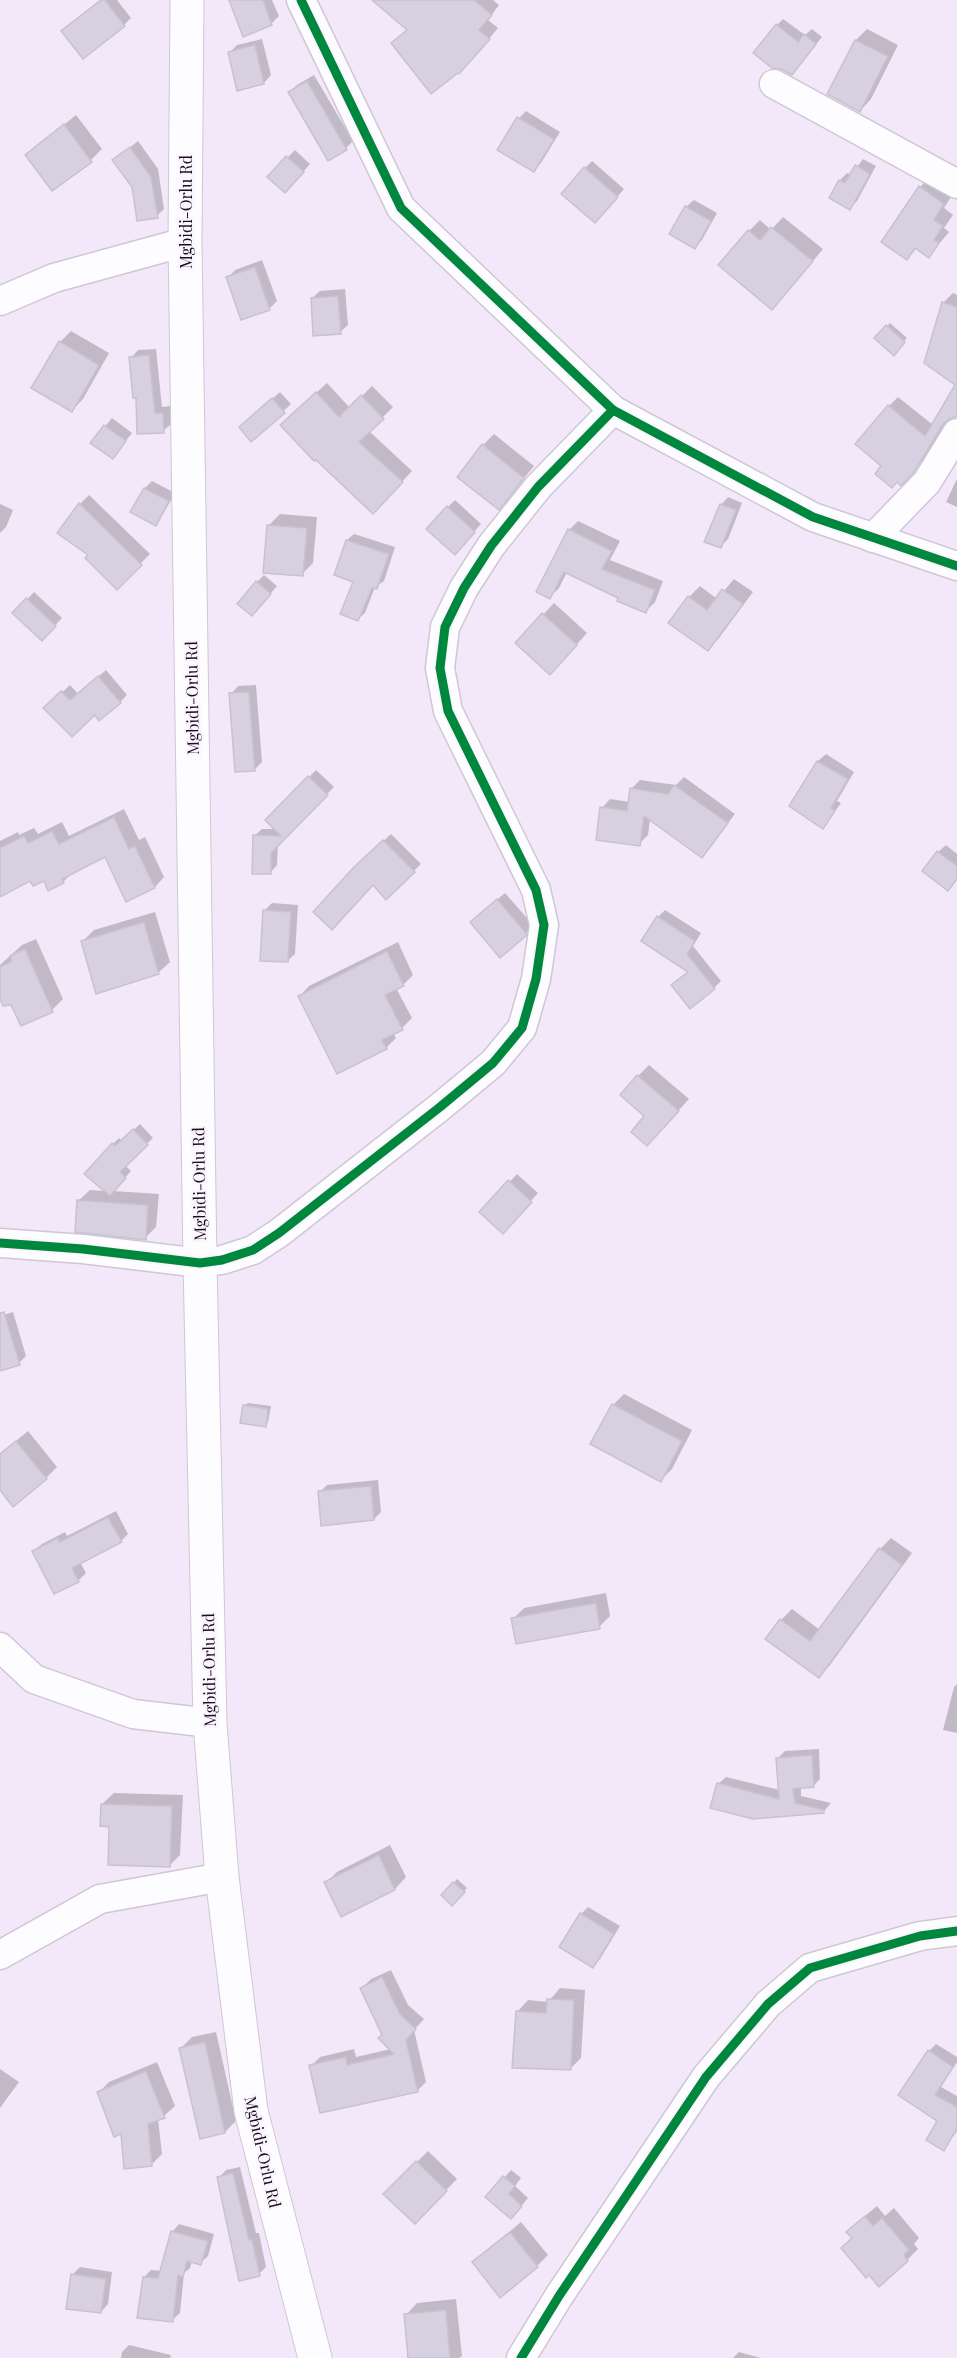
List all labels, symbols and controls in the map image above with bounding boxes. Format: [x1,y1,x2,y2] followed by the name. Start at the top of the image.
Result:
[175,155,196,269] street label: Mgbidi-Orlu Rd
[180,641,203,755] street label: Mgbidi-Orlu Rd
[187,1127,210,1241] street label: Mgbidi-Orlu Rd
[197,1613,220,1727] street label: Mgbidi-Orlu Rd
[240,2094,287,2210] street label: Mgbidi-Orlu Rd

